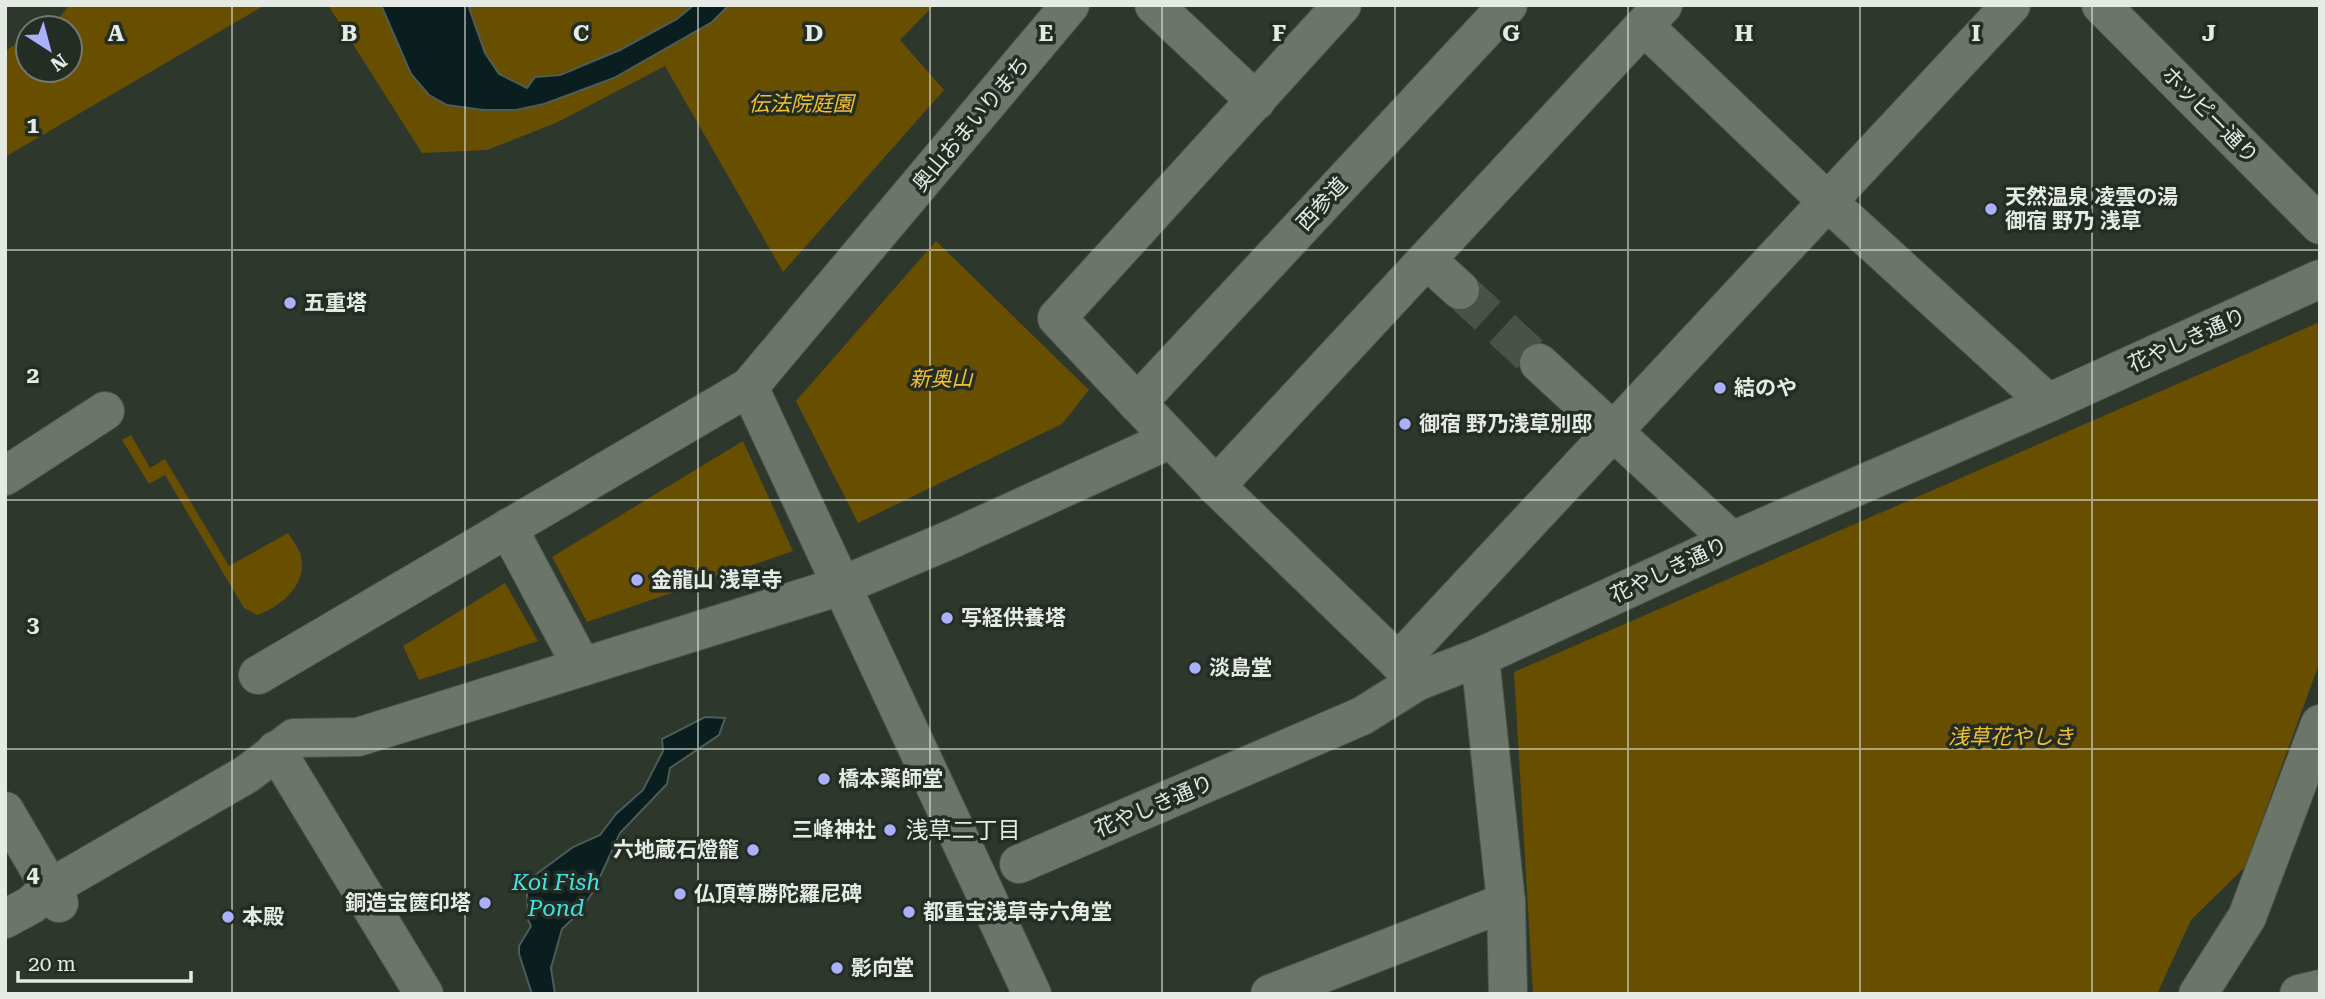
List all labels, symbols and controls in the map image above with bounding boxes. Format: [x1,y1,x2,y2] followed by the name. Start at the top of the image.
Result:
[14,14,84,84] north arrow
[108,20,125,47] text: A
[341,20,357,47] text: B
[573,20,589,47] text: C
[805,20,823,47] text: D
[1039,20,1053,47] text: E
[1272,20,1286,47] text: F
[1502,20,1520,47] text: G
[1735,20,1754,47] text: H
[1971,20,1981,47] text: I
[2202,20,2216,47] text: J
[46,49,71,76] text: N
[908,52,1034,196] street label: 奥山おまいりまち
[2157,62,2263,168] street label: ホッピー通り
[749,92,856,116] park label: 伝法院庭園
[27,112,40,139] text: 1
[1292,173,1352,235] street label: 西参道
[2005,185,2178,233] place label: 天然温泉 凌雲の湯 御宿 野乃 浅草
[1983,201,1999,217] marker: 天然温泉 凌雲の湯 御宿 野乃 浅草
[304,291,367,315] place label: 五重塔
[282,295,298,311] marker: 五重塔
[2125,303,2249,377] street label: 花やしき通り
[27,362,39,389] text: 2
[910,367,974,391] park label: 新奥山
[1734,376,1797,400] place label: 結のや
[1712,380,1728,396] marker: 結のや
[1419,412,1592,436] place label: 御宿 野乃浅草別邸
[1397,416,1413,432] marker: 御宿 野乃浅草別邸
[1607,532,1731,608] street label: 花やしき通り
[651,568,782,592] place label: 金龍山 浅草寺
[629,572,645,588] marker: 金龍山 浅草寺
[961,606,1066,630] place label: 写経供養塔
[939,610,955,626] marker: 写経供養塔
[27,611,40,638] text: 3
[1209,656,1272,680] place label: 淡島堂
[1187,660,1203,676] marker: 淡島堂
[1948,725,2074,749] park label: 浅草花やしき
[838,767,943,791] place label: 橋本薬師堂
[1091,770,1217,842] street label: 花やしき通り
[816,771,832,787] marker: 橋本薬師堂
[906,817,1021,844] district label: 浅草二丁目
[792,818,876,842] place label: 三峰神社
[882,822,898,838] marker: 三峰神社
[613,838,739,862] place label: 六地蔵石燈籠
[745,842,761,858] marker: 六地蔵石燈籠
[27,861,40,888] text: 4
[511,869,600,922] water label: Koi Fish Pond
[694,882,862,906] place label: 仏頂尊勝陀羅尼碑
[672,886,688,902] marker: 仏頂尊勝陀羅尼碑
[345,891,471,915] place label: 銅造宝篋印塔
[477,895,493,911] marker: 銅造宝篋印塔
[923,900,1112,924] place label: 都重宝浅草寺六角堂
[901,904,917,920] marker: 都重宝浅草寺六角堂
[242,905,284,929] place label: 本殿
[220,909,236,925] marker: 本殿
[18,940,191,984] scale bar
[28,952,76,976] text: 20 m
[851,956,914,980] place label: 影向堂
[829,960,845,976] marker: 影向堂

